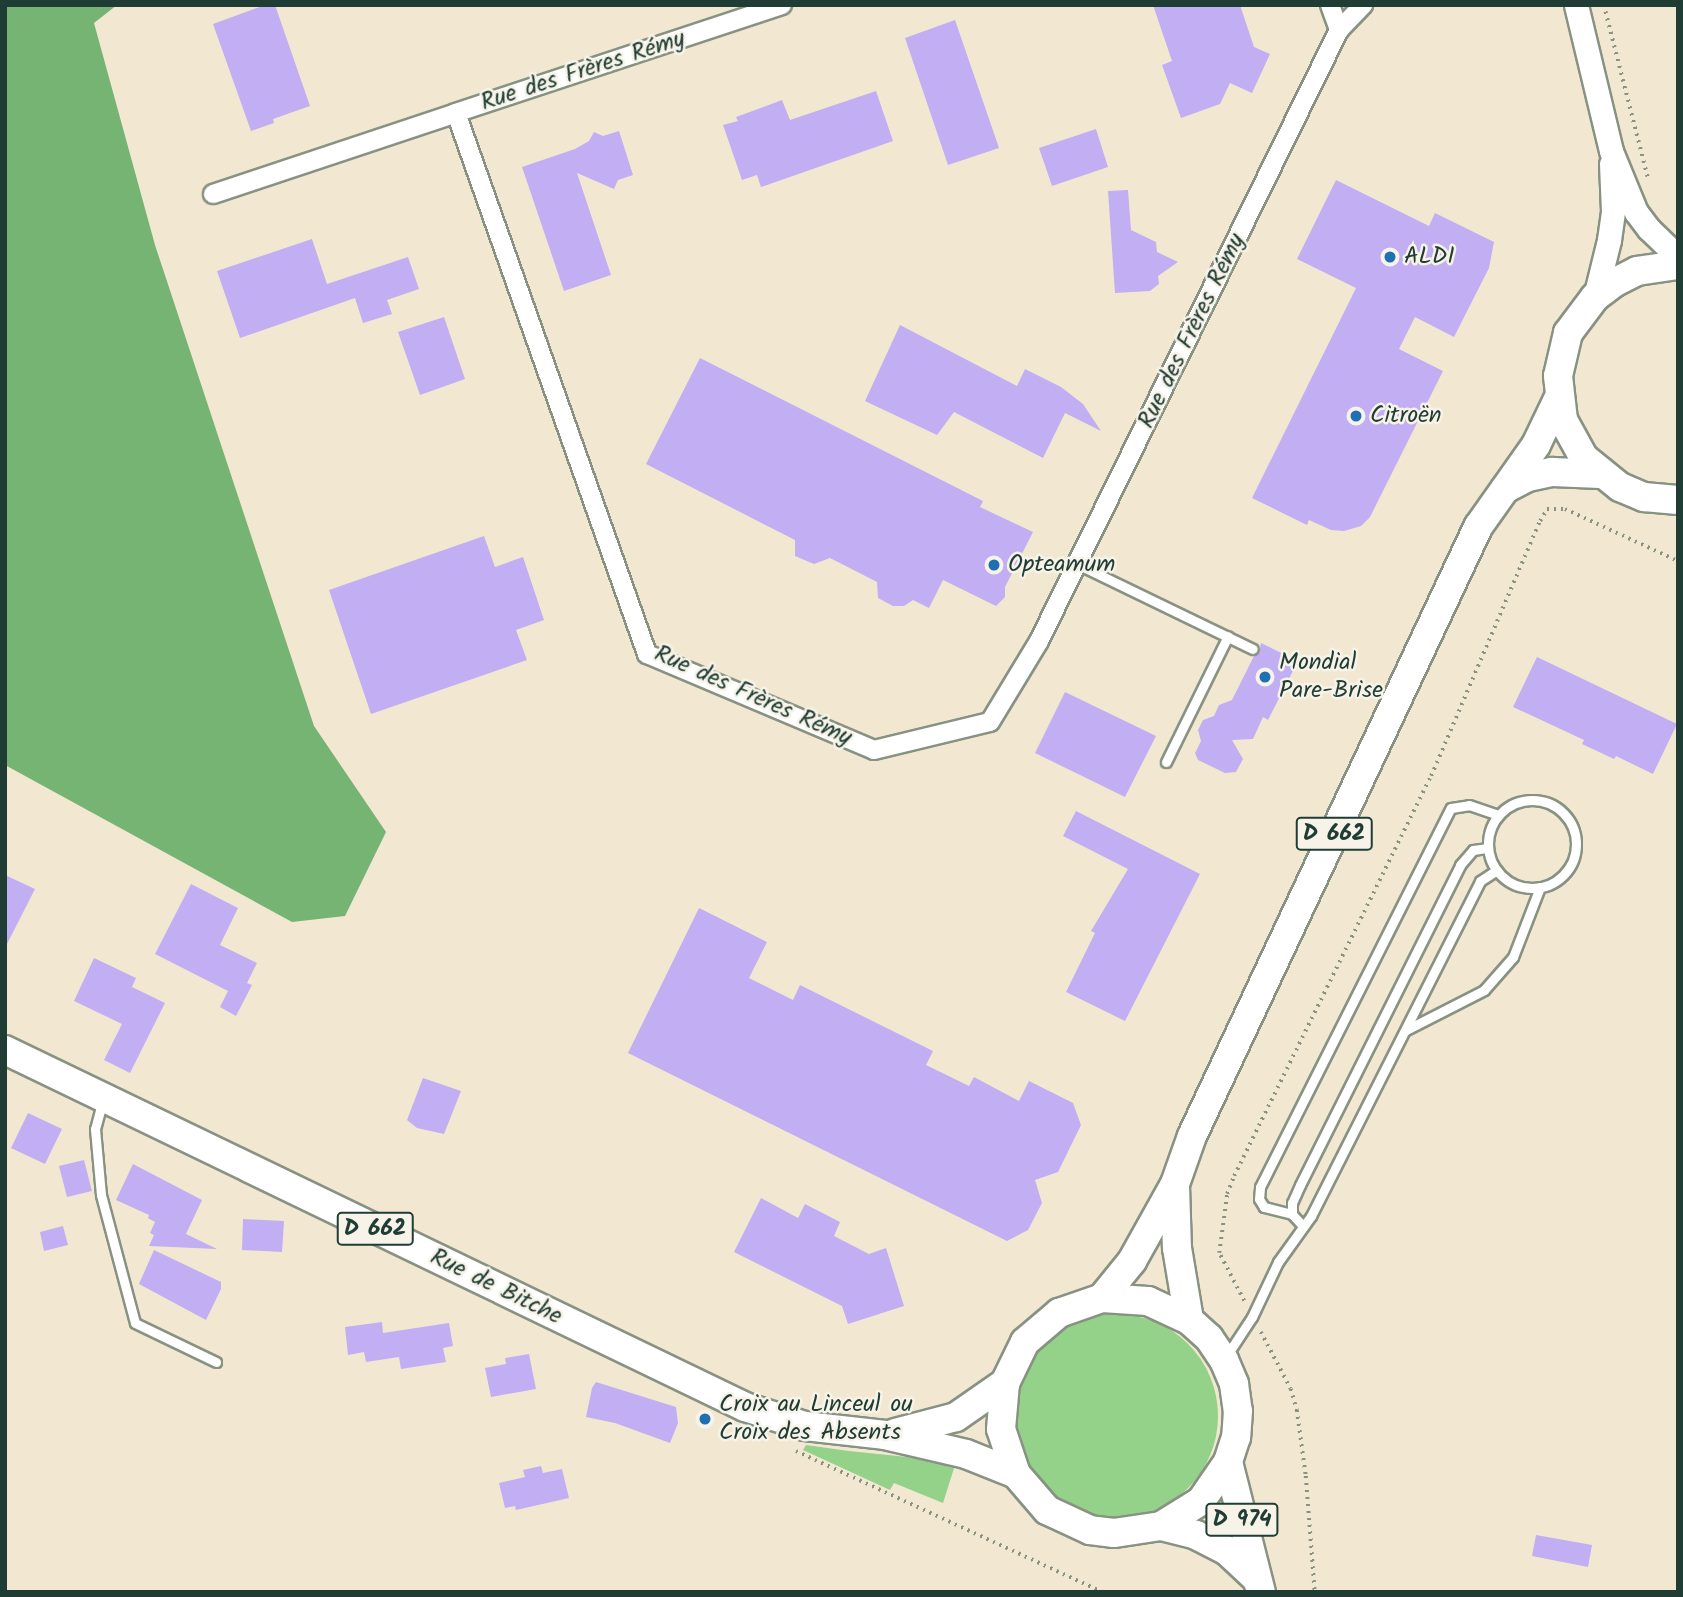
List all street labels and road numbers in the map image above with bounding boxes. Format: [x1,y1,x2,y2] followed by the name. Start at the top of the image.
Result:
[477,24,689,118] street label: Rue des Frères Rémy
[1132,229,1252,433] street label: Rue des Frères Rémy
[650,640,856,752] street label: Rue des Frères Rémy
[1296,814,1372,854] road number: D 662
[336,1210,414,1248] road number: D 662
[425,1243,567,1331] street label: Rue de Bitche
[1205,1500,1279,1540] road number: D 974

